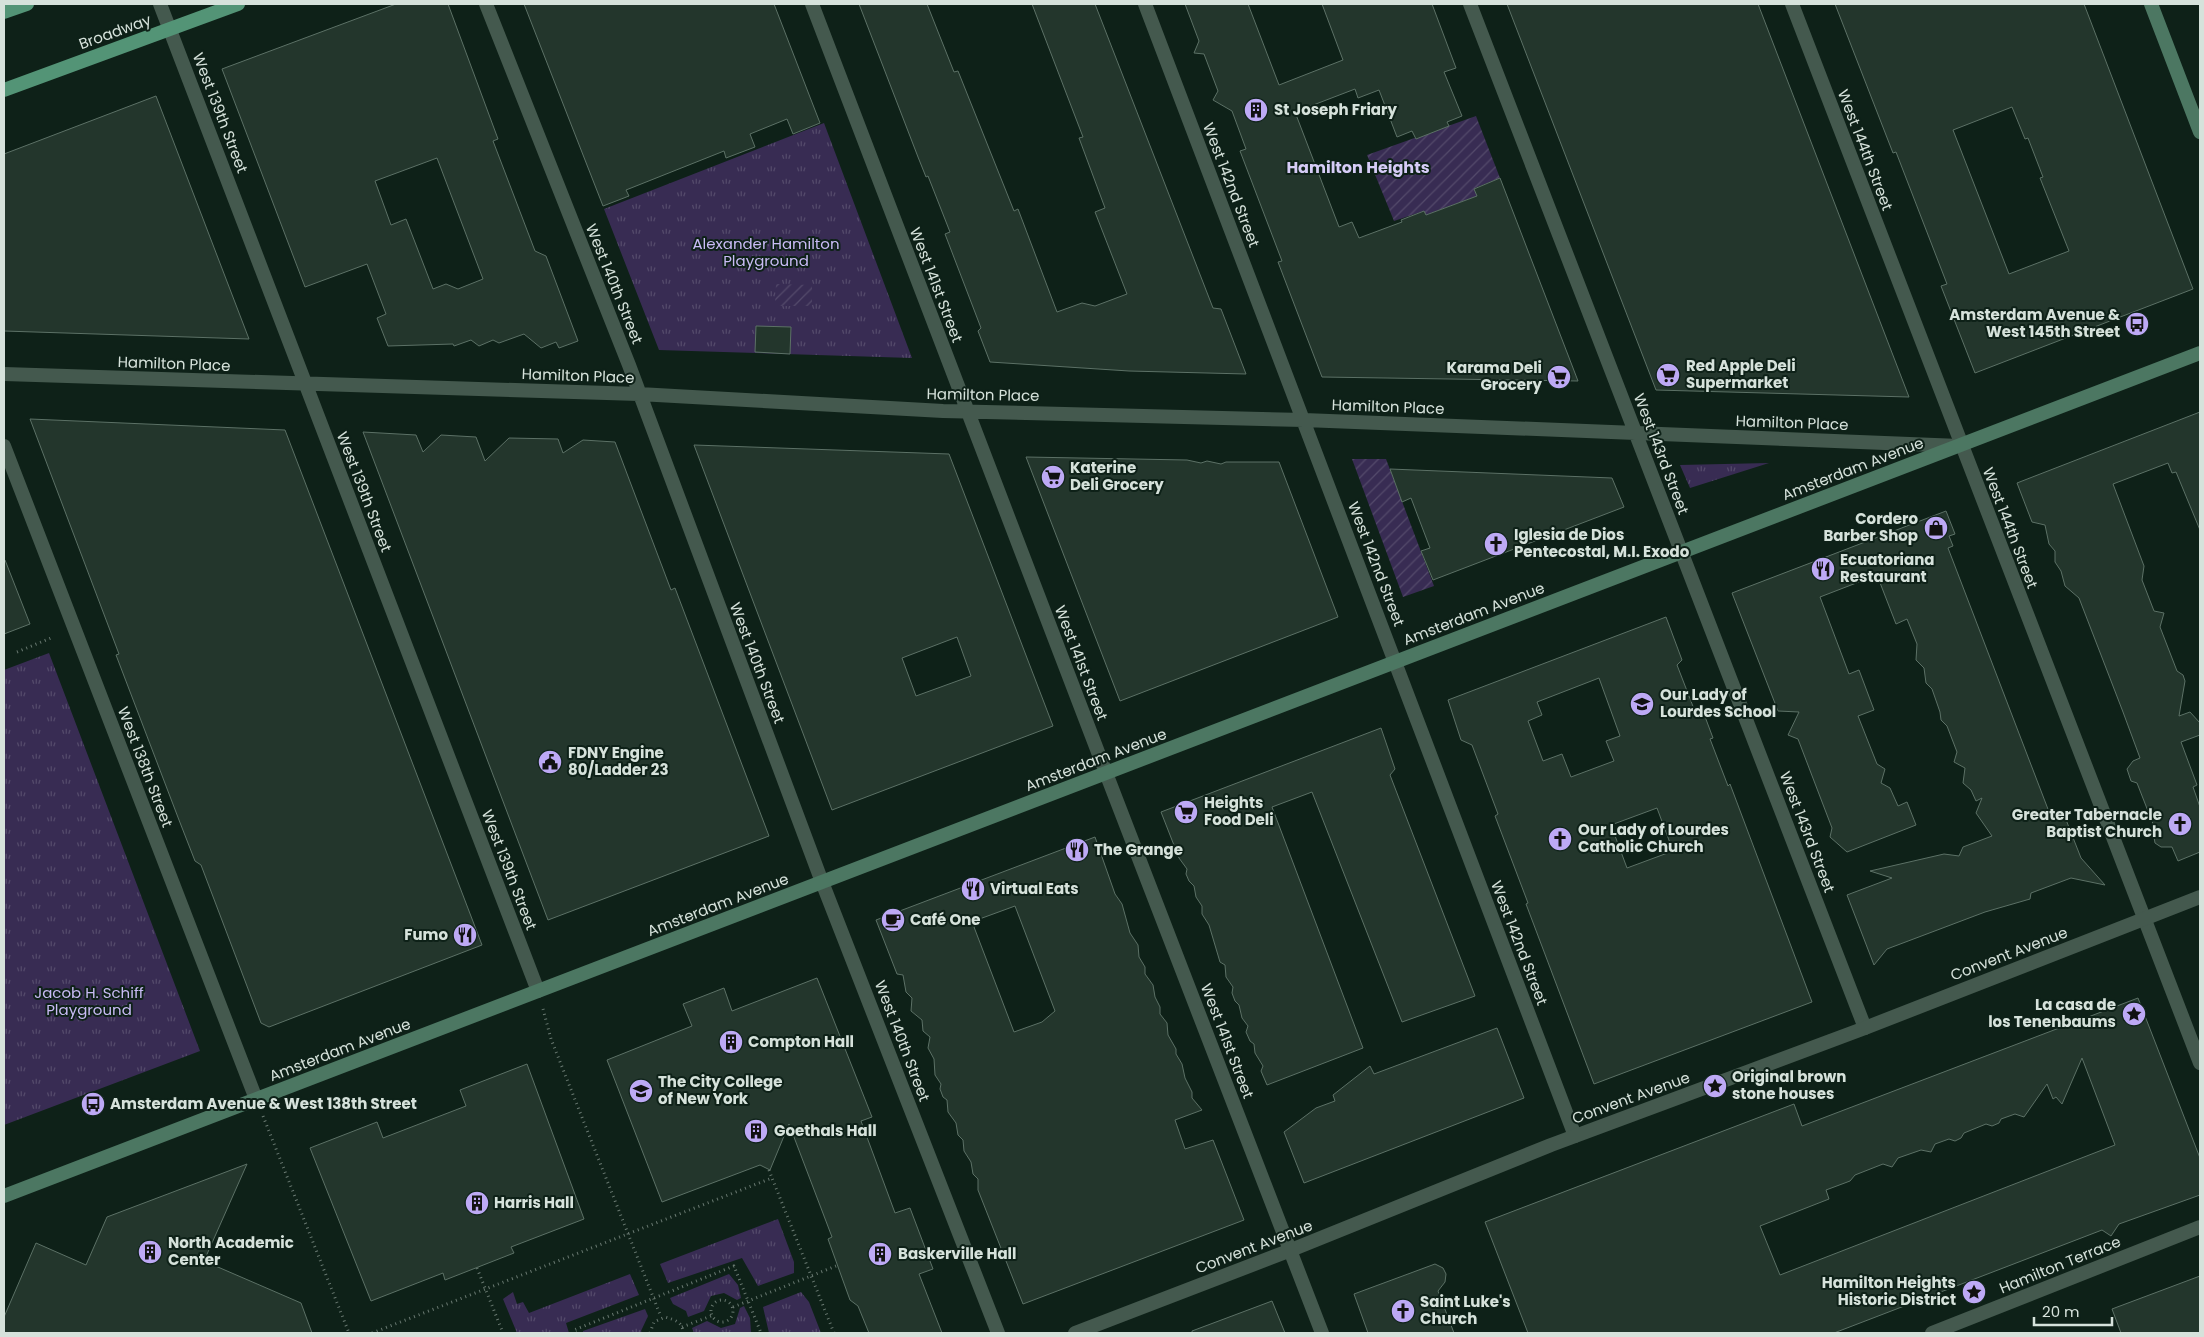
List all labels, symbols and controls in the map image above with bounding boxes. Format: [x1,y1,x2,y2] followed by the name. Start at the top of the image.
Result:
[76,9,154,54] street label: Broadway
[188,50,253,176] street label: West 139th Street
[1833,86,1898,213] street label: West 144th Street
[1243,97,1269,123] building icon: St Joseph Friary
[1274,99,1397,120] place label: St Joseph Friary
[1198,120,1265,250] street label: West 142nd Street
[1286,156,1430,179] district label: Hamilton Heights
[581,221,648,347] street label: West 140th Street
[905,224,968,345] street label: West 141st Street
[692,233,840,271] park label: Alexander Hamilton Playground
[1949,304,2120,342] place label: Amsterdam Avenue & West 145th Street
[2124,311,2150,337] bus stop icon: Amsterdam Avenue & West 145th Street
[117,351,231,376] street label: Hamilton Place
[1686,355,1796,393] place label: Red Apple Deli Supermarket
[1447,357,1543,395] place label: Karama Deli Grocery
[1655,362,1681,388] supermarket icon: Red Apple Deli Supermarket
[521,363,635,388] street label: Hamilton Place
[1546,364,1572,390] supermarket icon: Karama Deli Grocery
[926,383,1040,406] street label: Hamilton Place
[1629,390,1694,517] street label: West 143rd Street
[1331,394,1445,419] street label: Hamilton Place
[1735,410,1849,435] street label: Hamilton Place
[332,429,397,555] street label: West 139th Street
[1779,432,1927,505] street label: Amsterdam Avenue
[1070,457,1164,495] place label: Katerine Deli Grocery
[1040,464,1066,490] supermarket icon: Katerine Deli Grocery
[1978,464,2043,591] street label: West 144th Street
[1343,499,1410,629] street label: West 142nd Street
[1823,508,1918,546] place label: Cordero Barber Shop
[1923,515,1949,541] shop icon: Cordero Barber Shop
[1514,524,1690,562] place label: Iglesia de Dios Pentecostal, M.I. Exodo
[1483,531,1509,557] church icon: Iglesia de Dios Pentecostal, M.I. Exodo
[1840,549,1934,587] place label: Ecuatoriana Restaurant
[1810,556,1836,582] restaurant icon: Ecuatoriana Restaurant
[1400,577,1548,650] street label: Amsterdam Avenue
[725,599,790,726] street label: West 140th Street
[1050,602,1113,723] street label: West 141st Street
[1660,684,1776,722] place label: Our Lady of Lourdes School
[1629,691,1655,717] school or university icon: Our Lady of Lourdes School
[113,704,178,830] street label: West 138th Street
[1022,723,1170,796] street label: Amsterdam Avenue
[568,742,669,780] place label: FDNY Engine 80/Ladder 23
[537,749,563,775] public building icon: FDNY Engine 80/Ladder 23
[1775,768,1840,895] street label: West 143rd Street
[1204,792,1274,830] place label: Heights Food Deli
[1173,799,1199,825] supermarket icon: Heights Food Deli
[2012,804,2162,842] place label: Greater Tabernacle Baptist Church
[477,807,542,933] street label: West 139th Street
[2167,811,2193,837] church icon: Greater Tabernacle Baptist Church
[1578,819,1729,857] place label: Our Lady of Lourdes Catholic Church
[1547,826,1573,852] church icon: Our Lady of Lourdes Catholic Church
[1064,837,1090,863] restaurant icon: The Grange
[1094,839,1183,860] place label: The Grange
[644,868,792,941] street label: Amsterdam Avenue
[960,876,986,902] restaurant icon: Virtual Eats
[990,878,1079,899] place label: Virtual Eats
[1486,878,1553,1008] street label: West 142nd Street
[880,907,906,933] cafe icon: Café One
[910,909,981,930] place label: Café One
[452,922,478,948] restaurant icon: Fumo
[1947,922,2070,986] street label: Convent Avenue
[404,924,448,945] place label: Fumo
[870,977,935,1104] street label: West 140th Street
[1196,980,1259,1101] street label: West 141st Street
[34,982,144,1020] park label: Jacob H. Schiff Playground
[1988,994,2116,1032] place label: La casa de los Tenenbaums
[2121,1001,2147,1027] place icon: La casa de los Tenenbaums
[266,1013,414,1086] street label: Amsterdam Avenue
[718,1029,744,1055] building icon: Compton Hall
[748,1031,854,1052] place label: Compton Hall
[1569,1066,1693,1129] street label: Convent Avenue
[1732,1066,1846,1104] place label: Original brown stone houses
[658,1071,783,1109] place label: The City College of New York
[1702,1073,1728,1099] place icon: Original brown stone houses
[628,1078,654,1104] school or university icon: The City College of New York
[80,1091,106,1117] bus stop icon: Amsterdam Avenue & West 138th Street
[110,1093,417,1114] place label: Amsterdam Avenue & West 138th Street
[743,1118,769,1144] building icon: Goethals Hall
[774,1120,877,1141] place label: Goethals Hall
[464,1190,490,1216] building icon: Harris Hall
[494,1192,574,1213] place label: Harris Hall
[1192,1215,1315,1279] street label: Convent Avenue
[1996,1231,2124,1298] street label: Hamilton Terrace
[168,1232,294,1270] place label: North Academic Center
[137,1239,163,1265] building icon: North Academic Center
[867,1241,893,1267] building icon: Baskerville Hall
[898,1243,1016,1264] place label: Baskerville Hall
[1822,1272,1956,1310] place label: Hamilton Heights Historic District
[1961,1279,1987,1305] place icon: Hamilton Heights Historic District
[1420,1291,1511,1329] place label: Saint Luke's Church
[2034,1294,2112,1326] scale bar
[1390,1298,1416,1324] church icon: Saint Luke's Church
[2042,1301,2080,1322] text: 20 m

